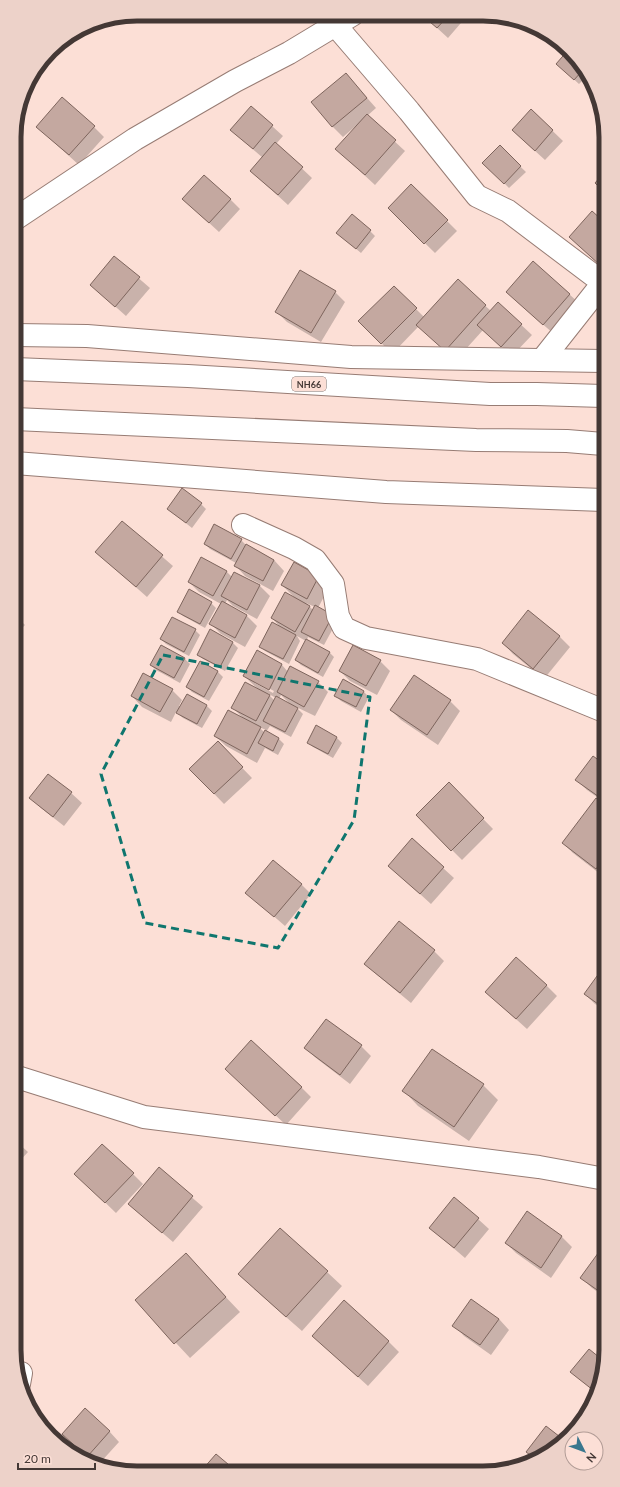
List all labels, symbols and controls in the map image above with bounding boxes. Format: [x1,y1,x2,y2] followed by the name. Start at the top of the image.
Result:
[292,377,326,391] road number: NH66
[564,1431,604,1471] north arrow
[18,1445,95,1471] scale bar
[24,1451,51,1466] text: 20 m
[584,1451,599,1466] text: N

